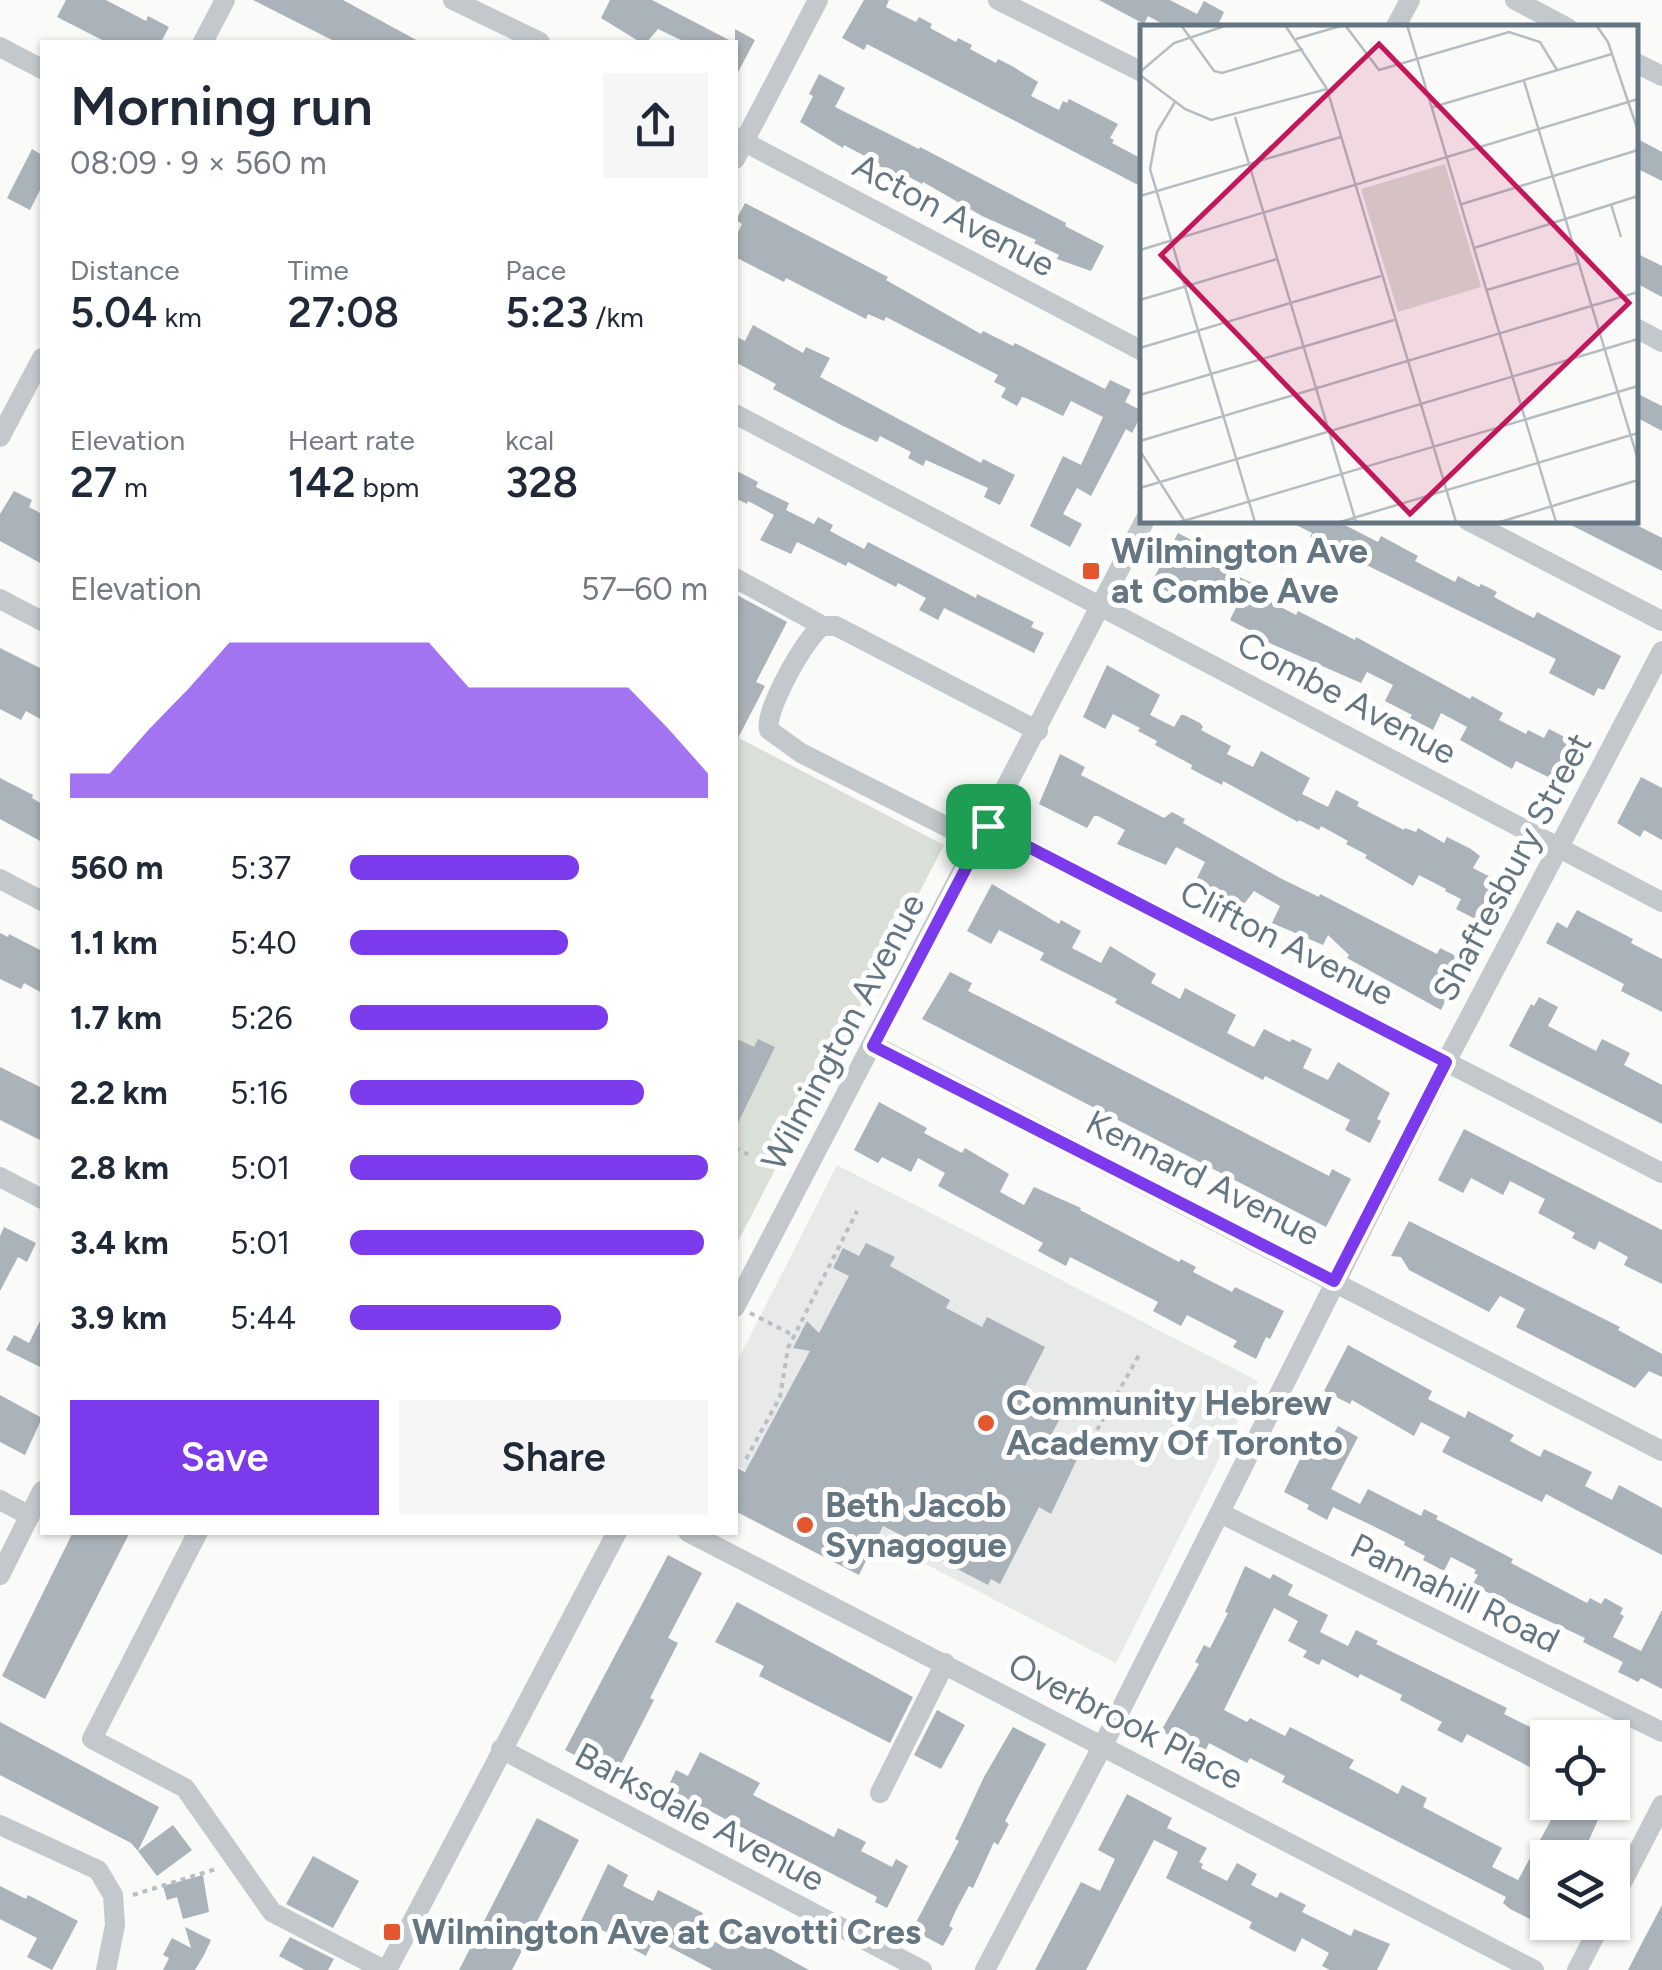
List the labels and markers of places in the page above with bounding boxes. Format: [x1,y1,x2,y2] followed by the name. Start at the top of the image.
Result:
[1111,530,1368,612] place label: Wilmington Ave at Combe Ave
[1080,560,1102,582] marker: Wilmington Ave at Combe Ave
[946,784,1031,869] pin
[1006,1382,1343,1464] place label: Community Hebrew Academy Of Toronto
[975,1412,997,1434] marker: Community Hebrew Academy Of Toronto
[825,1484,1007,1566] place label: Beth Jacob Synagogue
[794,1514,816,1536] marker: Beth Jacob Synagogue
[412,1911,921,1953] place label: Wilmington Ave at Cavotti Cres
[381,1921,403,1943] marker: Wilmington Ave at Cavotti Cres

